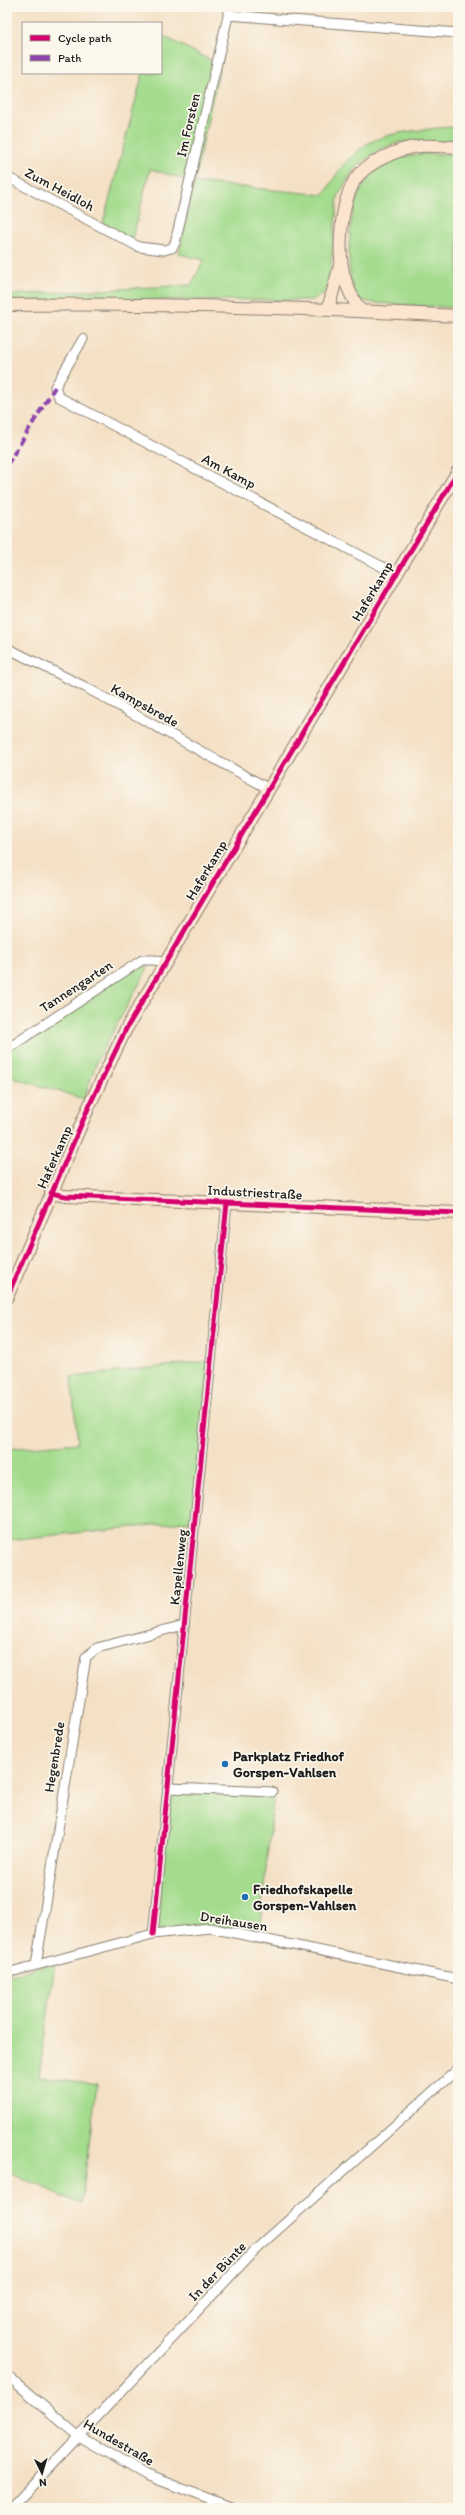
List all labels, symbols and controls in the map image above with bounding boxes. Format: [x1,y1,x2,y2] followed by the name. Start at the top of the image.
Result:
[22,22,162,74] legend
[58,31,112,45] text: Cycle path
[58,51,81,65] text: Path
[173,91,204,159] street label: Im Forsten
[22,164,98,215] street label: Zum Heidloh
[199,450,259,493] street label: Am Kamp
[348,558,397,624] street label: Haferkamp
[108,680,182,731] street label: Kampsbrede
[182,837,231,903] street label: Haferkamp
[37,957,116,1016] street label: Tannengarten
[33,1123,76,1191] street label: Haferkamp
[207,1182,303,1203] street label: Industriestraße
[166,1527,191,1606] street label: Kapellenweg
[41,1720,69,1794] street label: Hegenbrede
[233,1748,345,1781] place label: Parkplatz Friedhof Gorspen-Vahlsen
[220,1759,230,1769] marker: Parkplatz Friedhof Gorspen-Vahlsen
[253,1881,357,1914] place label: Friedhofskapelle Gorspen-Vahlsen
[240,1892,250,1902] marker: Friedhofskapelle Gorspen-Vahlsen
[199,1908,269,1935] street label: Dreihausen
[185,2238,250,2305] street label: In der Bünte
[80,2415,157,2470] street label: Hundestraße
[22,2453,62,2493] north arrow
[39,2476,47,2489] text: N

